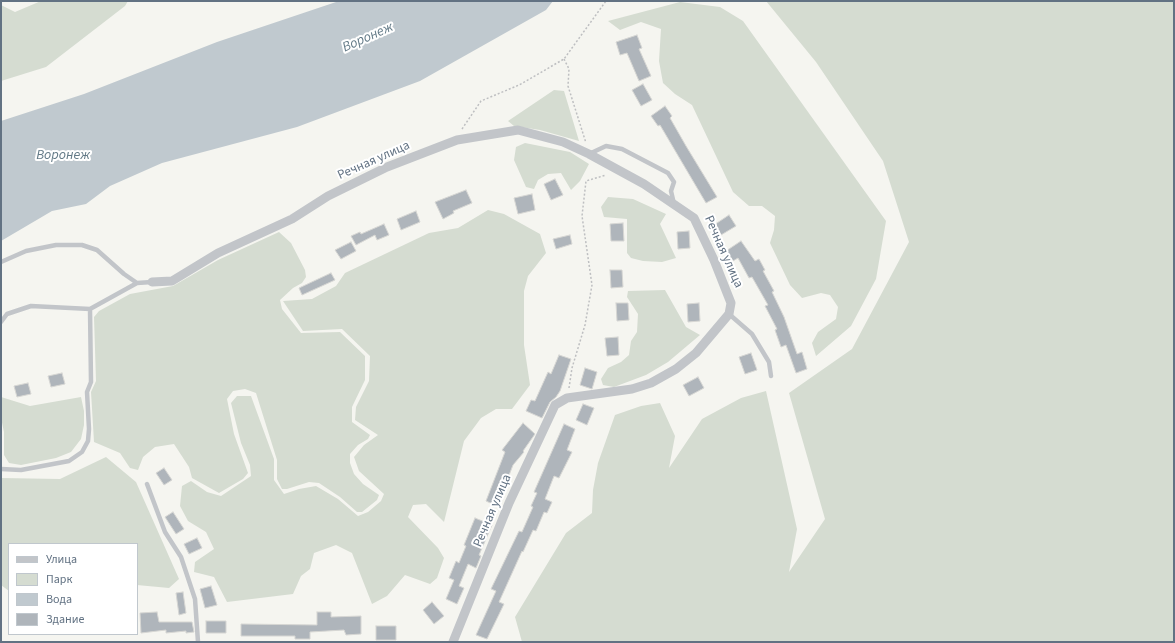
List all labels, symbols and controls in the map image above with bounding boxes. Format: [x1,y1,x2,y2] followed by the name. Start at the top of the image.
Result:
[340,19,396,57] water label: Воронеж
[335,138,413,184] street label: Речная улица
[36,148,90,164] water label: Воронеж
[700,213,746,291] street label: Речная улица
[471,472,515,550] street label: Речная улица
[8,543,138,635] legend
[46,551,77,568] text: Улица
[46,571,72,588] text: Парк
[46,591,72,608] text: Вода
[46,611,85,628] text: Здание

